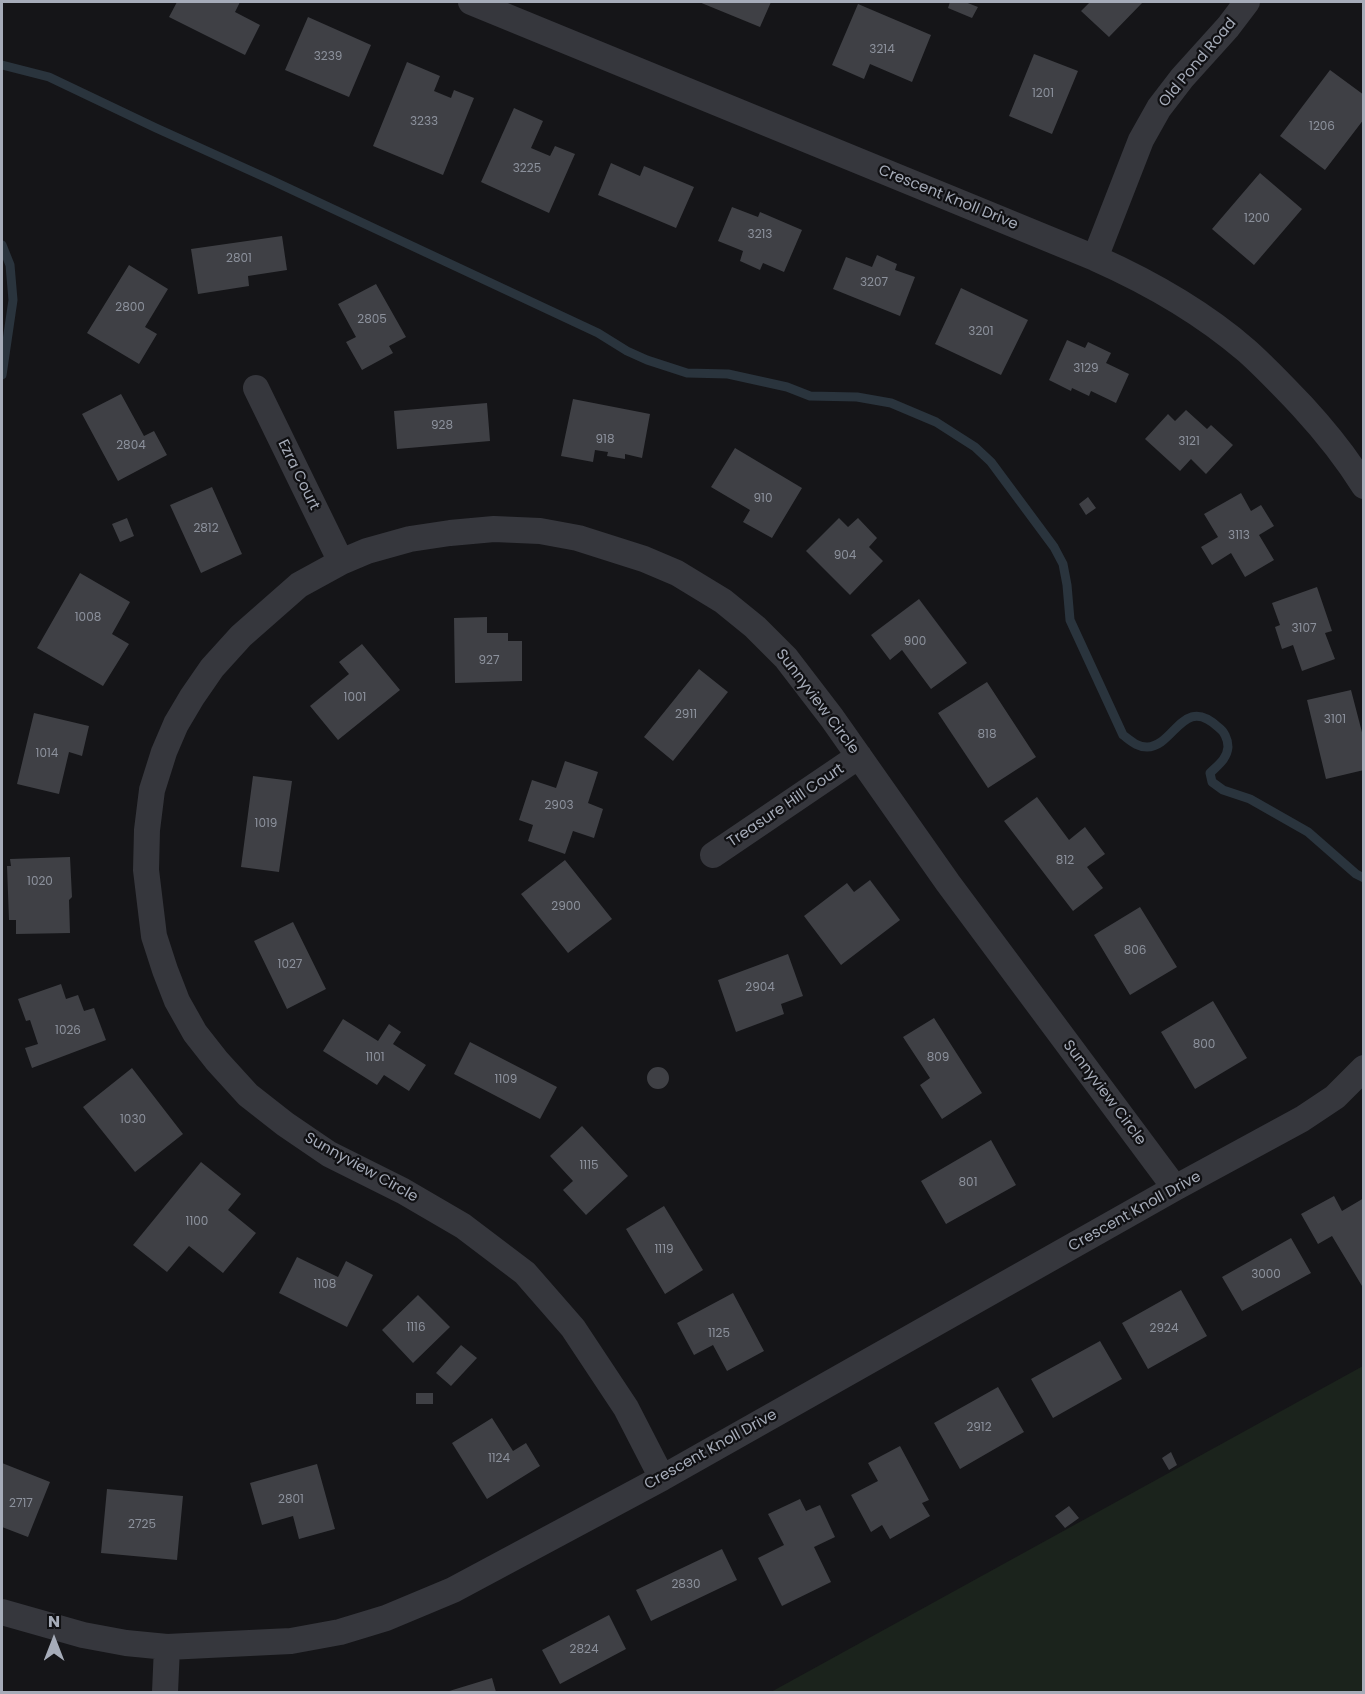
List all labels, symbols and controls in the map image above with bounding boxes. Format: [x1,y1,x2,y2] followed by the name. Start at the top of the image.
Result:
[1156,15,1240,111] street label: Old Pond Road
[869,43,895,57] house number: 3214
[314,50,342,64] house number: 3239
[1032,87,1054,101] house number: 1201
[410,115,438,129] house number: 3233
[1309,120,1335,134] house number: 1206
[513,162,541,176] house number: 3225
[876,162,1020,234] street label: Crescent Knoll Drive
[1244,212,1270,226] house number: 1200
[748,228,772,242] house number: 3213
[226,252,252,266] house number: 2801
[860,276,888,290] house number: 3207
[115,301,145,315] house number: 2800
[357,313,387,327] house number: 2805
[968,325,994,339] house number: 3201
[1073,362,1099,376] house number: 3129
[431,419,453,433] house number: 928
[596,433,614,447] house number: 918
[1178,435,1200,449] house number: 3121
[273,437,323,513] street label: Ezra Court
[116,439,146,453] house number: 2804
[754,492,772,506] house number: 910
[193,522,219,536] house number: 2812
[1228,529,1250,543] house number: 3113
[834,549,856,563] house number: 904
[75,611,101,625] house number: 1008
[1292,622,1316,636] house number: 3107
[904,635,926,649] house number: 900
[772,646,862,758] street label: Sunnyview Circle
[478,654,500,668] house number: 927
[344,691,366,705] house number: 1001
[675,708,697,722] house number: 2911
[1324,713,1346,727] house number: 3101
[978,728,996,742] house number: 818
[36,747,58,761] house number: 1014
[724,760,848,852] street label: Treasure Hill Court
[544,799,574,813] house number: 2903
[255,817,277,831] house number: 1019
[1056,854,1074,868] house number: 812
[27,875,53,889] house number: 1020
[551,900,581,914] house number: 2900
[1124,944,1146,958] house number: 806
[278,958,302,972] house number: 1027
[745,981,775,995] house number: 2904
[55,1024,81,1038] house number: 1026
[1059,1037,1149,1149] street label: Sunnyview Circle
[1193,1038,1215,1052] house number: 800
[365,1051,385,1065] house number: 1101
[927,1051,949,1065] house number: 809
[495,1073,517,1087] house number: 1109
[120,1113,146,1127] house number: 1030
[301,1129,421,1207] street label: Sunnyview Circle
[579,1159,599,1173] house number: 1115
[1065,1168,1205,1256] street label: Crescent Knoll Drive
[959,1176,977,1190] house number: 801
[186,1215,208,1229] house number: 1100
[654,1243,674,1257] house number: 1119
[1251,1268,1281,1282] house number: 3000
[314,1278,336,1292] house number: 1108
[406,1321,426,1335] house number: 1116
[1150,1322,1178,1336] house number: 2924
[708,1327,730,1341] house number: 1125
[641,1406,781,1494] street label: Crescent Knoll Drive
[966,1421,992,1435] house number: 2912
[488,1452,510,1466] house number: 1124
[278,1493,304,1507] house number: 2801
[9,1497,33,1511] house number: 2717
[128,1518,156,1532] house number: 2725
[671,1578,701,1592] house number: 2830
[24,1610,84,1670] north arrow
[48,1610,60,1633] text: N
[570,1643,598,1657] house number: 2824

